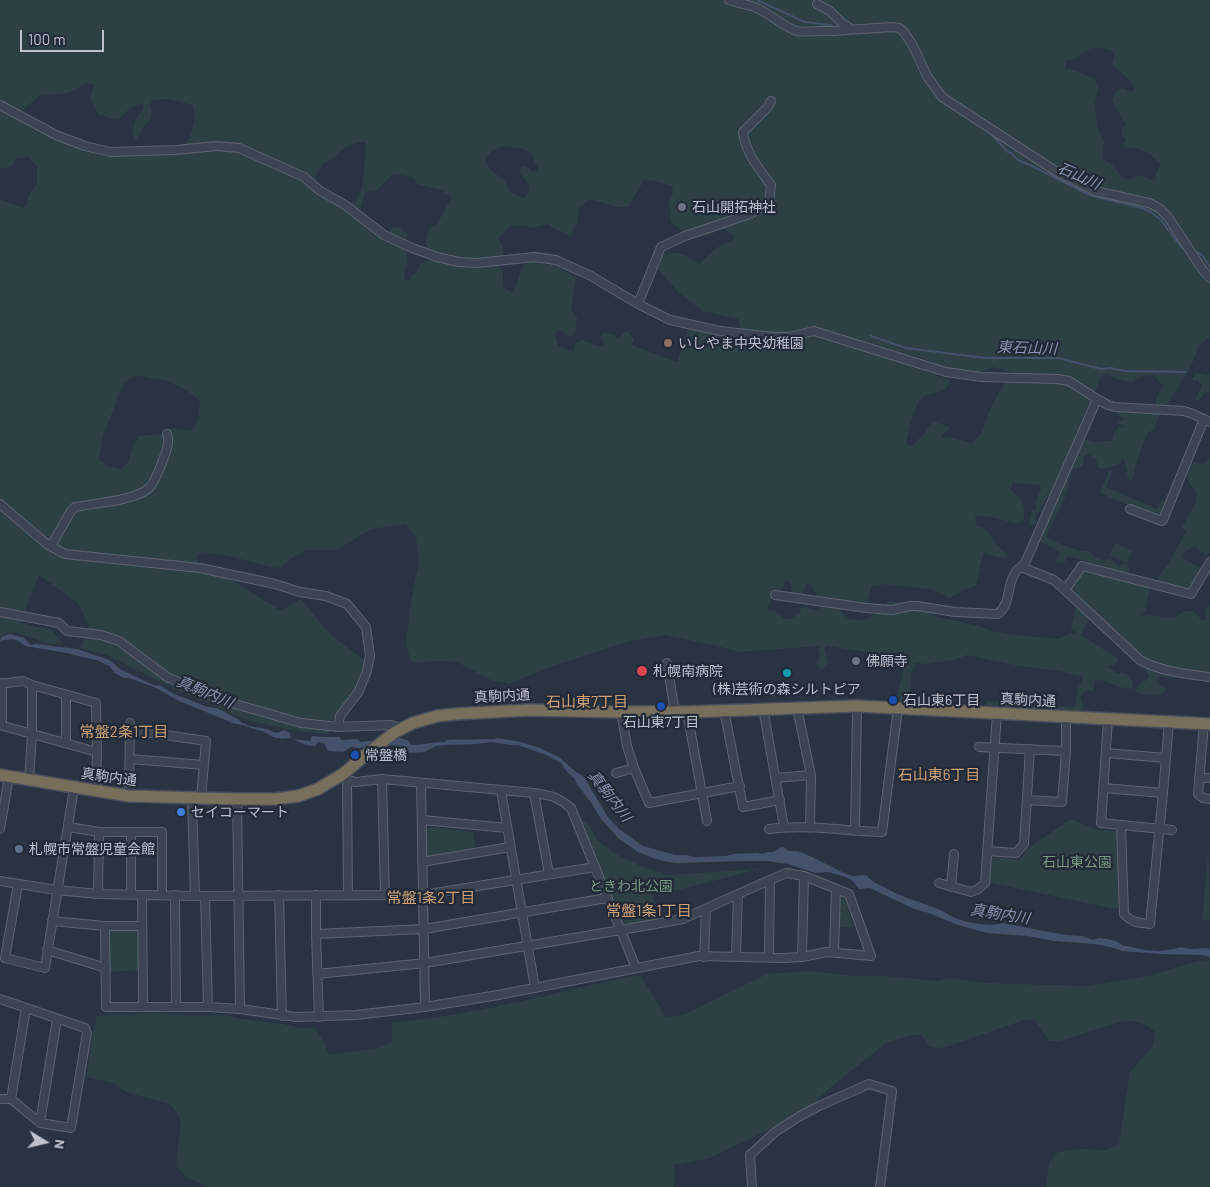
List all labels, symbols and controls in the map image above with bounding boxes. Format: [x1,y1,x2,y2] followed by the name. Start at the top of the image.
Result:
[22,20,106,52] scale bar
[28,30,66,48] text: 100 m
[1055,159,1103,193] water label: 石山川
[692,199,776,215] place label: 石山開拓神社
[676,201,688,213] marker: 石山開拓神社
[678,335,804,351] place label: いしやま中央幼稚園
[662,337,674,349] marker: いしやま中央幼稚園
[997,338,1057,358] water label: 東石山川
[866,653,908,669] place label: 佛願寺
[850,655,862,667] marker: 佛願寺
[653,663,723,679] place label: 札幌南病院
[635,664,649,678] marker: 札幌南病院
[781,667,793,679] marker: (株)芸術の森シルトピア
[174,672,236,712] water label: 真駒内川
[713,681,861,697] place label: (株)芸術の森シルトピア
[474,686,530,706] street label: 真駒内通
[1000,690,1056,710] street label: 真駒内通
[903,692,980,708] place label: 石山東6丁目
[546,693,628,711] district label: 石山東7丁目
[887,694,899,706] marker: 石山東6丁目
[655,700,667,712] marker: 石山東7丁目
[623,714,699,730] place label: 石山東7丁目
[80,723,168,741] district label: 常盤2条1丁目
[365,747,407,763] place label: 常盤橋
[349,749,361,761] marker: 常盤橋
[80,765,138,789] street label: 真駒内通
[898,766,980,784] district label: 石山東6丁目
[584,767,636,825] water label: 真駒内川
[191,804,289,820] place label: セイコーマート
[175,806,187,818] marker: セイコーマート
[29,841,155,857] place label: 札幌市常盤児童会館
[13,843,25,855] marker: 札幌市常盤児童会館
[1042,854,1112,870] park label: 石山東公園
[589,878,673,894] park label: ときわ北公園
[387,889,475,907] district label: 常盤1条2丁目
[969,900,1031,928] water label: 真駒内川
[606,902,692,920] district label: 常盤1条1丁目
[20,1117,70,1167] north arrow
[51,1138,69,1150] text: N

